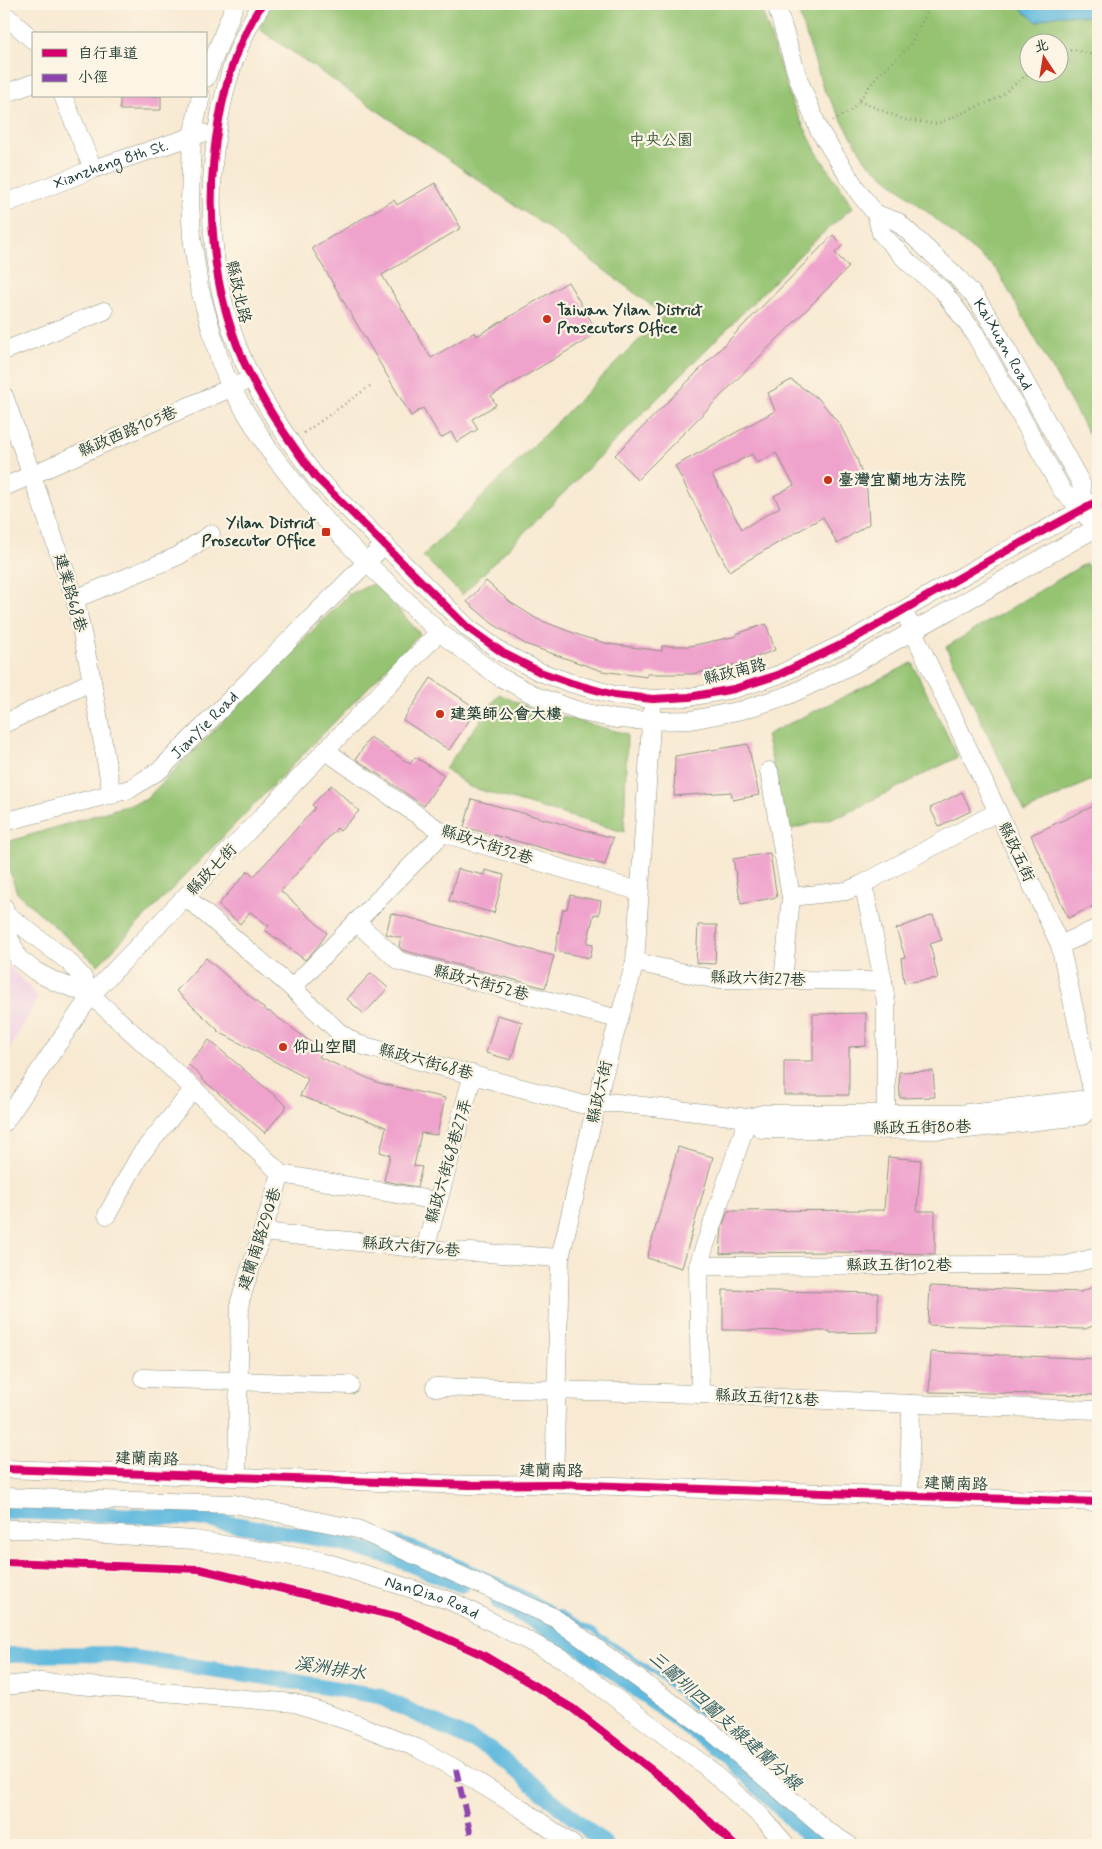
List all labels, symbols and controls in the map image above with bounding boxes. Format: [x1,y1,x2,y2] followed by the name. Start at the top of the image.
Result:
[32,32,208,98] legend
[1020,32,1070,82] north arrow
[1033,36,1050,57] text: 北
[78,44,138,64] text: 自行車道
[78,68,108,88] text: 小徑
[629,130,693,151] park label: 中央公園
[50,135,171,194] street label: Xianzheng 8th St.
[221,258,255,326] street label: 縣政北路
[968,294,1038,394] street label: KaiXuan Road
[557,300,703,339] place label: Taiwan Yilan District Prosecutors Office
[541,313,553,325] marker: Taiwan Yilan District Prosecutors Office
[75,402,181,462] street label: 縣政西路105巷
[838,470,966,491] place label: 臺灣宜蘭地方法院
[822,474,834,486] marker: 臺灣宜蘭地方法院
[202,513,316,552] place label: Yilan District Prosecutor Office
[320,526,332,538] marker: Yilan District Prosecutor Office
[49,551,91,635] street label: 建業路68巷
[701,654,769,690] street label: 縣政南路
[166,687,243,764] street label: JianYie Road
[450,704,562,725] place label: 建築師公會大樓
[434,708,446,720] marker: 建築師公會大樓
[993,819,1039,885] street label: 縣政五街
[438,820,536,870] street label: 縣政六街32巷
[182,840,242,900] street label: 縣政七街
[431,960,531,1006] street label: 縣政六街52巷
[710,967,806,991] street label: 縣政六街27巷
[293,1037,357,1058] place label: 仰山空間
[376,1039,476,1085] street label: 縣政六街68巷
[277,1041,289,1053] marker: 仰山空間
[583,1058,617,1126] street label: 縣政六街
[421,1096,477,1226] street label: 縣政六街68巷27弄
[873,1117,971,1139] street label: 縣政五街80巷
[233,1185,287,1293] street label: 建蘭南路290巷
[361,1232,461,1262] street label: 縣政六街76巷
[846,1255,952,1276] street label: 縣政五街102巷
[714,1385,820,1411] street label: 縣政五街128巷
[115,1447,179,1471] street label: 建蘭南路
[519,1460,583,1482] street label: 建蘭南路
[924,1472,988,1496] street label: 建蘭南路
[382,1571,483,1624] street label: NanQiao Road
[643,1646,807,1797] water label: 三鬮圳四鬮支線建蘭分線
[293,1652,368,1687] water label: 溪洲排水

